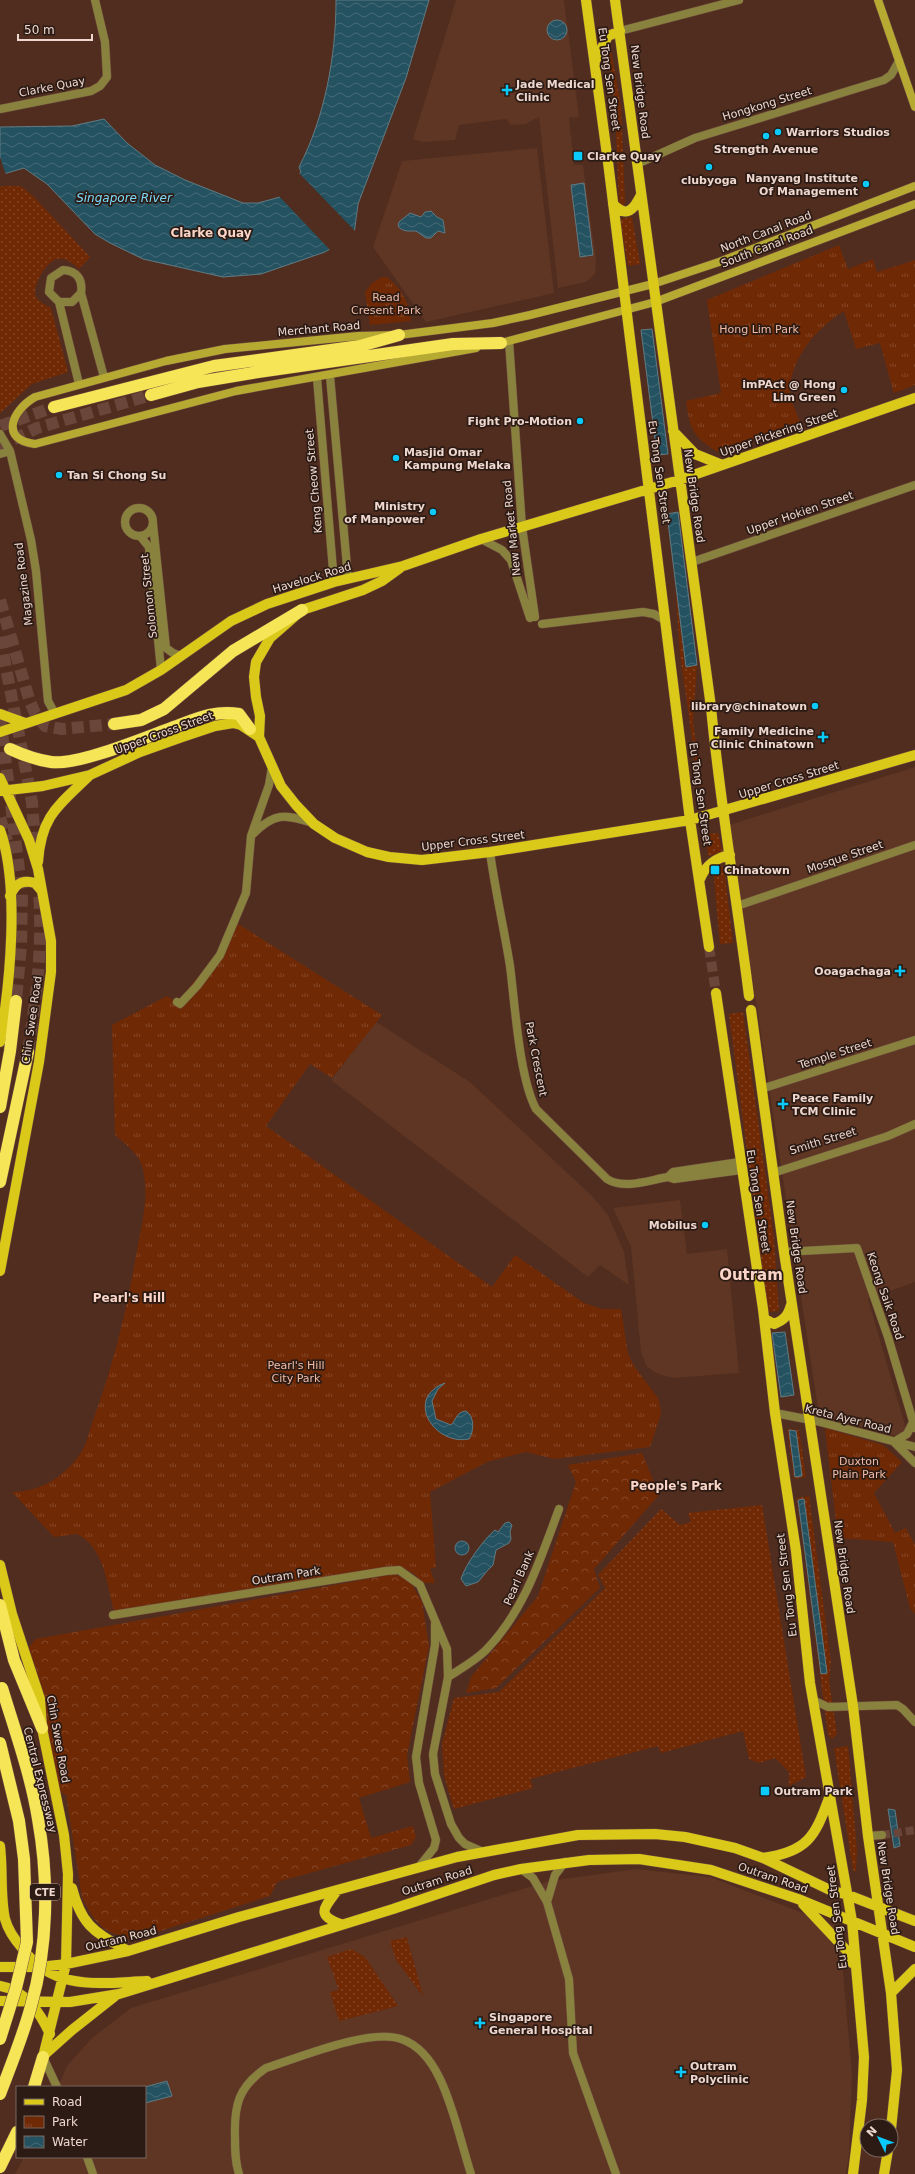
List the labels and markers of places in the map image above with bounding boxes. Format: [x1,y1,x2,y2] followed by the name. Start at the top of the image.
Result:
[515,78,594,104] place label: Jade Medical Clinic
[501,84,513,96] marker: Jade Medical Clinic
[786,126,890,139] place label: Warriors Studios
[773,127,783,137] marker: Warriors Studios
[761,131,771,141] marker: Strength Avenue
[714,143,818,156] place label: Strength Avenue
[572,150,584,162] marker: Clarke Quay
[587,150,661,163] place label: Clarke Quay
[704,162,714,172] marker: clubyoga
[746,172,858,198] place label: Nanyang Institute Of Management
[681,174,737,187] place label: clubyoga
[861,179,871,189] marker: Nanyang Institute Of Management
[742,378,836,404] place label: imPAct @ Hong Lim Green
[839,385,849,395] marker: imPAct @ Hong Lim Green
[467,415,572,428] place label: Fight Pro-Motion
[575,416,585,426] marker: Fight Pro-Motion
[404,446,511,472] place label: Masjid Omar Kampung Melaka
[391,453,401,463] marker: Masjid Omar Kampung Melaka
[67,469,166,482] place label: Tan Si Chong Su
[54,470,64,480] marker: Tan Si Chong Su
[344,500,426,526] place label: Ministry of Manpower
[428,507,438,517] marker: Ministry of Manpower
[691,700,807,713] place label: library@chinatown
[810,701,820,711] marker: library@chinatown
[711,725,814,751] place label: Family Medicine Clinic Chinatown
[817,731,829,743] marker: Family Medicine Clinic Chinatown
[709,864,721,876] marker: Chinatown
[724,864,790,877] place label: Chinatown
[814,965,891,978] place label: Ooagachaga
[894,965,906,977] marker: Ooagachaga
[792,1092,873,1118] place label: Peace Family TCM Clinic
[777,1098,789,1110] marker: Peace Family TCM Clinic
[649,1219,697,1232] place label: Mobilus
[700,1220,710,1230] marker: Mobilus
[759,1785,771,1797] marker: Outram Park
[774,1785,853,1798] place label: Outram Park
[489,2011,593,2037] place label: Singapore General Hospital
[474,2017,486,2029] marker: Singapore General Hospital
[690,2060,749,2086] place label: Outram Polyclinic
[675,2066,687,2078] marker: Outram Polyclinic

